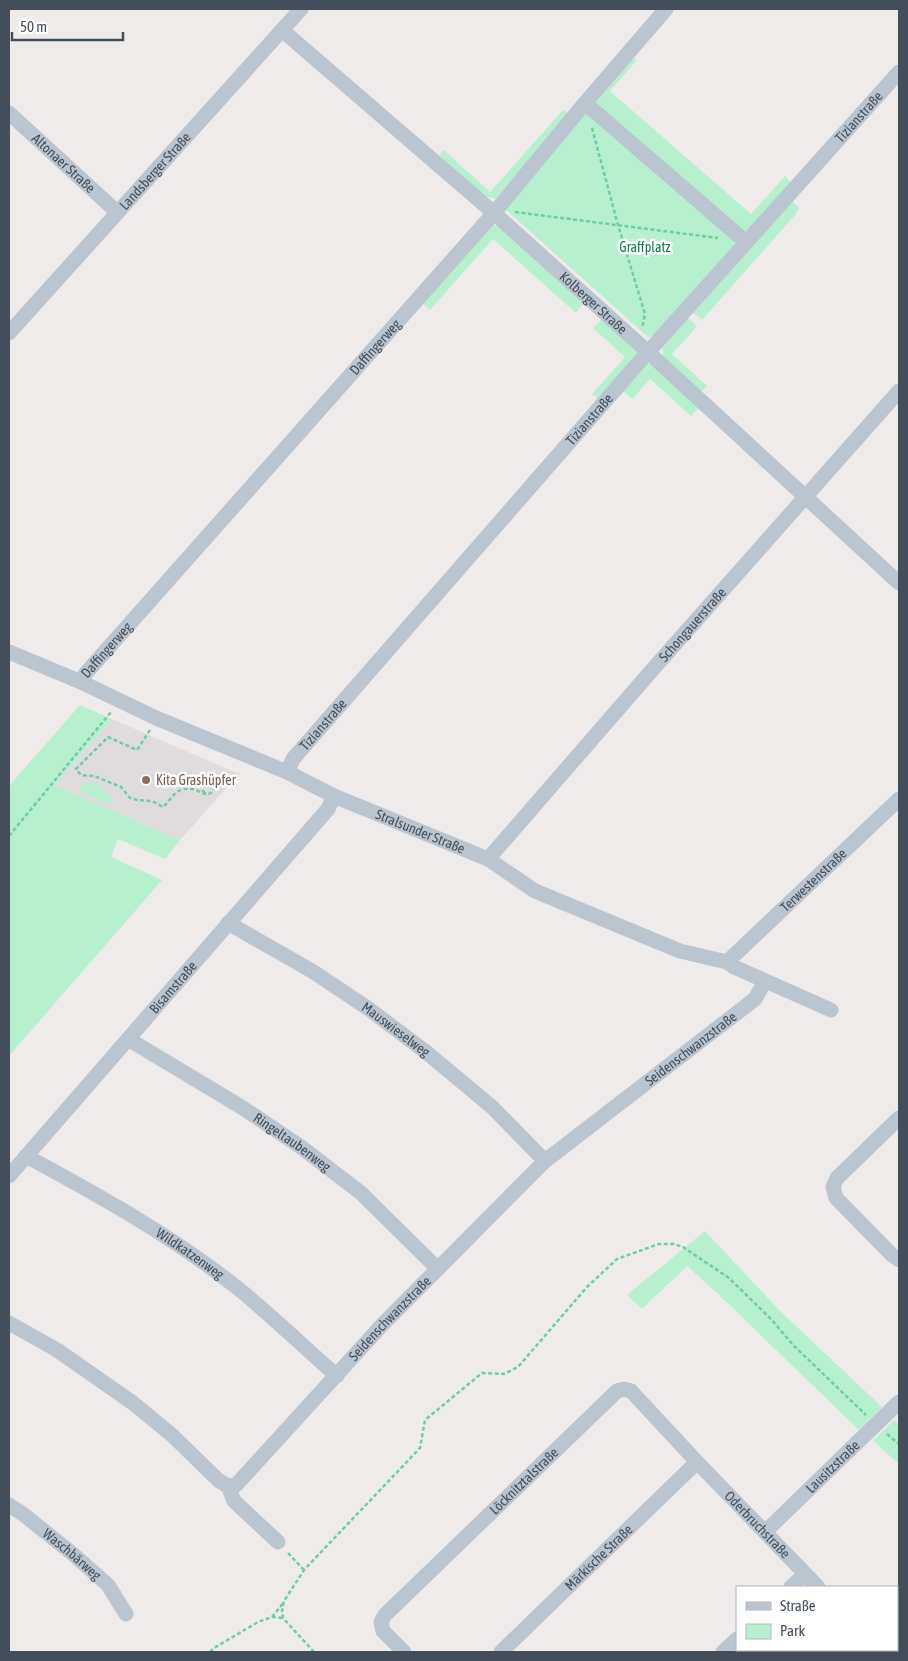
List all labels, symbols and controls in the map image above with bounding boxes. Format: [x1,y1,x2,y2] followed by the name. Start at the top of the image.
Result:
[12,10,124,42] scale bar
[20,18,47,35] text: 50 m
[832,88,886,146] street label: Tizianstraße
[116,129,194,213] street label: Landsberger Straße
[29,130,98,196] street label: Altonaer Straße
[619,239,671,255] park label: Graffplatz
[556,268,630,337] street label: Kolberger Straße
[346,316,404,378] street label: Daffingerweg
[562,390,616,448] street label: Tizianstraße
[655,584,729,665] street label: Schongauerstraße
[78,619,135,681] street label: Daffingerweg
[296,696,350,754] street label: Tizianstraße
[156,772,237,788] place label: Kita Grashüpfer
[140,774,152,786] marker: Kita Grashüpfer
[373,806,467,857] street label: Stralsunder Straße
[777,845,850,915] street label: Terwestenstraße
[146,958,200,1017] street label: Bisamstraße
[359,999,433,1060] street label: Mauswieselweg
[642,1008,740,1089] street label: Seidenschwanzstraße
[251,1110,334,1175] street label: Ringeltaubenweg
[153,1225,227,1283] street label: Wildkatzenweg
[345,1273,434,1364] street label: Seidenschwanzstraße
[802,1437,863,1496] street label: Lausitzstraße
[486,1444,561,1518] street label: Löcknitztalstraße
[721,1488,794,1561] street label: Oderbruchstraße
[562,1521,636,1594] street label: Märkische Straße
[40,1525,104,1583] street label: Waschbärweg
[736,1586,898,1651] legend
[780,1597,816,1614] text: Straße
[780,1622,805,1639] text: Park

